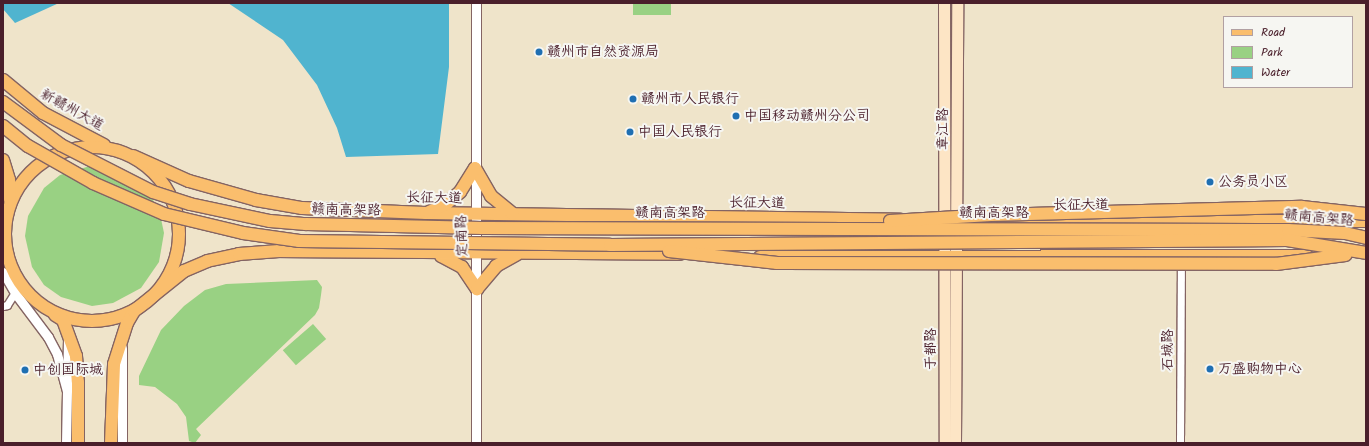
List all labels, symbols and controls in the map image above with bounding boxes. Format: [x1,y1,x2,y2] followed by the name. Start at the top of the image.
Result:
[1223,16,1353,88] legend
[1261,23,1285,42] text: Road
[1261,43,1283,62] text: Park
[547,44,659,60] place label: 赣州市自然资源局
[534,47,544,57] marker: 赣州市自然资源局
[1261,63,1290,82] text: Water
[37,86,107,134] street label: 新赣州大道
[641,91,739,107] place label: 赣州市人民银行
[628,94,638,104] marker: 赣州市人民银行
[744,108,870,124] place label: 中国移动赣州分公司
[935,108,951,150] street label: 章江路
[731,111,741,121] marker: 中国移动赣州分公司
[638,124,722,140] place label: 中国人民银行
[625,127,635,137] marker: 中国人民银行
[1218,174,1288,190] place label: 公务员小区
[1205,177,1215,187] marker: 公务员小区
[406,189,462,207] street label: 长征大道
[729,194,785,212] street label: 长征大道
[1053,197,1109,213] street label: 长征大道
[311,201,381,219] street label: 赣南高架路
[635,205,705,221] street label: 赣南高架路
[959,205,1029,221] street label: 赣南高架路
[1283,207,1355,229] street label: 赣南高架路
[453,215,471,257] street label: 定南路
[923,328,939,370] street label: 于都路
[1160,329,1176,371] street label: 石城路
[1218,361,1302,377] place label: 万盛购物中心
[33,362,103,378] place label: 中创国际城
[1205,364,1215,374] marker: 万盛购物中心
[20,365,30,375] marker: 中创国际城

